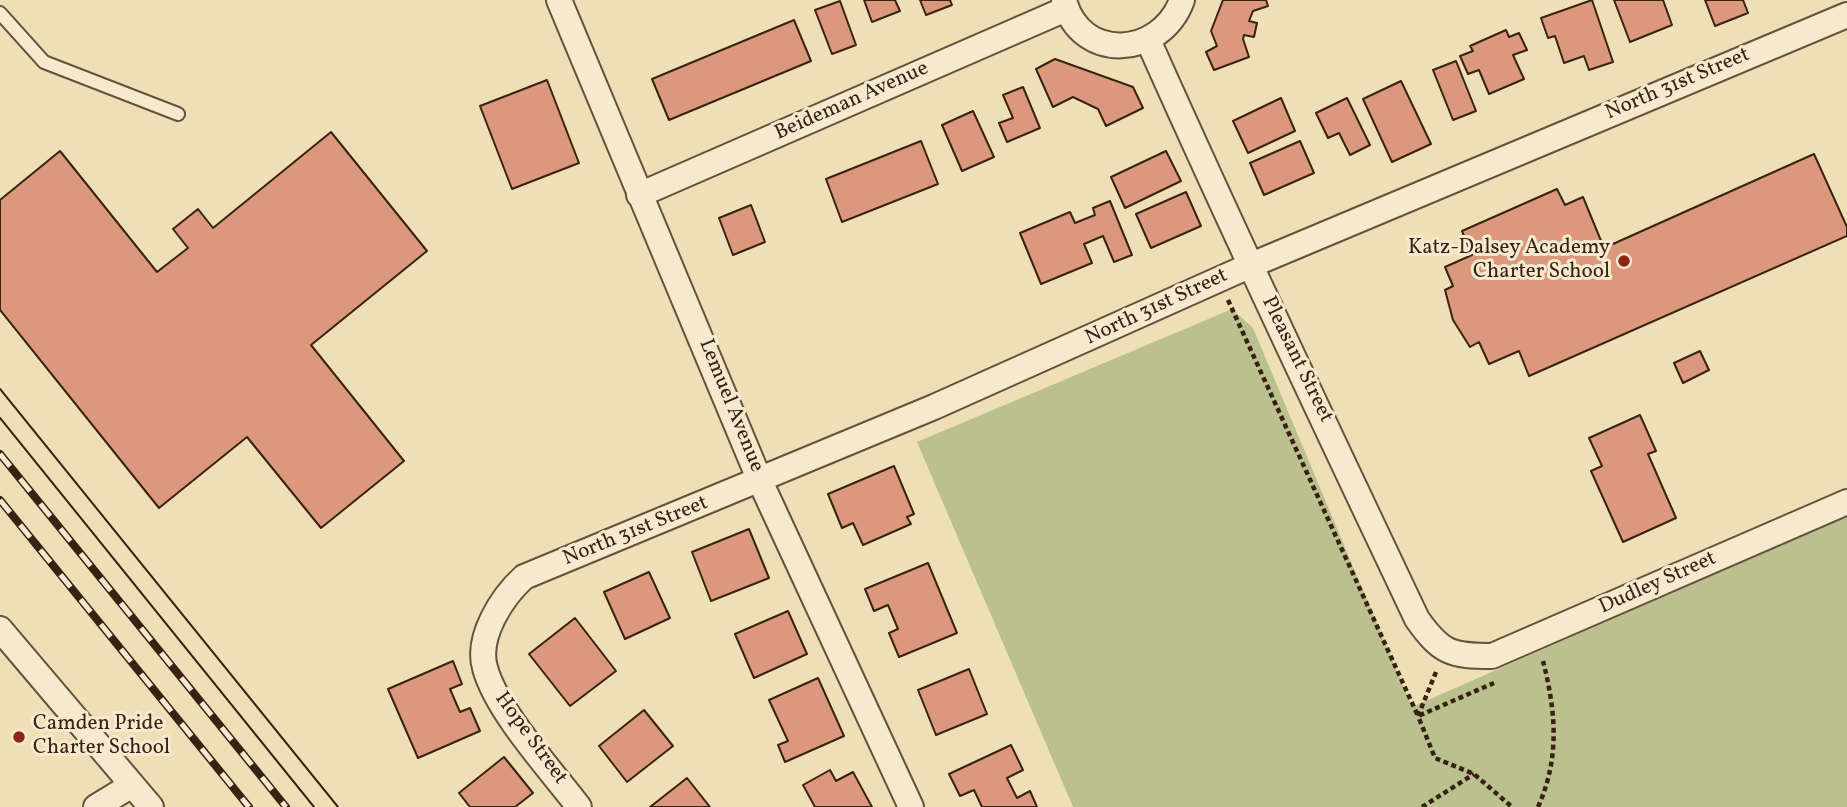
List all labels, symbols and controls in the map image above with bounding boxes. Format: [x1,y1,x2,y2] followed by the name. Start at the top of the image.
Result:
[1602,43,1754,127] street label: North 31st Street
[771,57,933,147] street label: Beideman Avenue
[1408,236,1610,286] place label: Katz-Dalsey Academy Charter School
[1616,253,1632,269] marker: Katz-Dalsey Academy Charter School
[1082,264,1232,352] street label: North 31st Street
[1255,293,1337,427] street label: Pleasant Street
[692,336,768,476] street label: Lemuel Avenue
[560,491,712,573] street label: North 31st Street
[1595,547,1721,621] street label: Dudley Street
[488,688,572,790] street label: Hope Street
[33,712,170,762] place label: Camden Pride Charter School
[11,729,27,745] marker: Camden Pride Charter School

